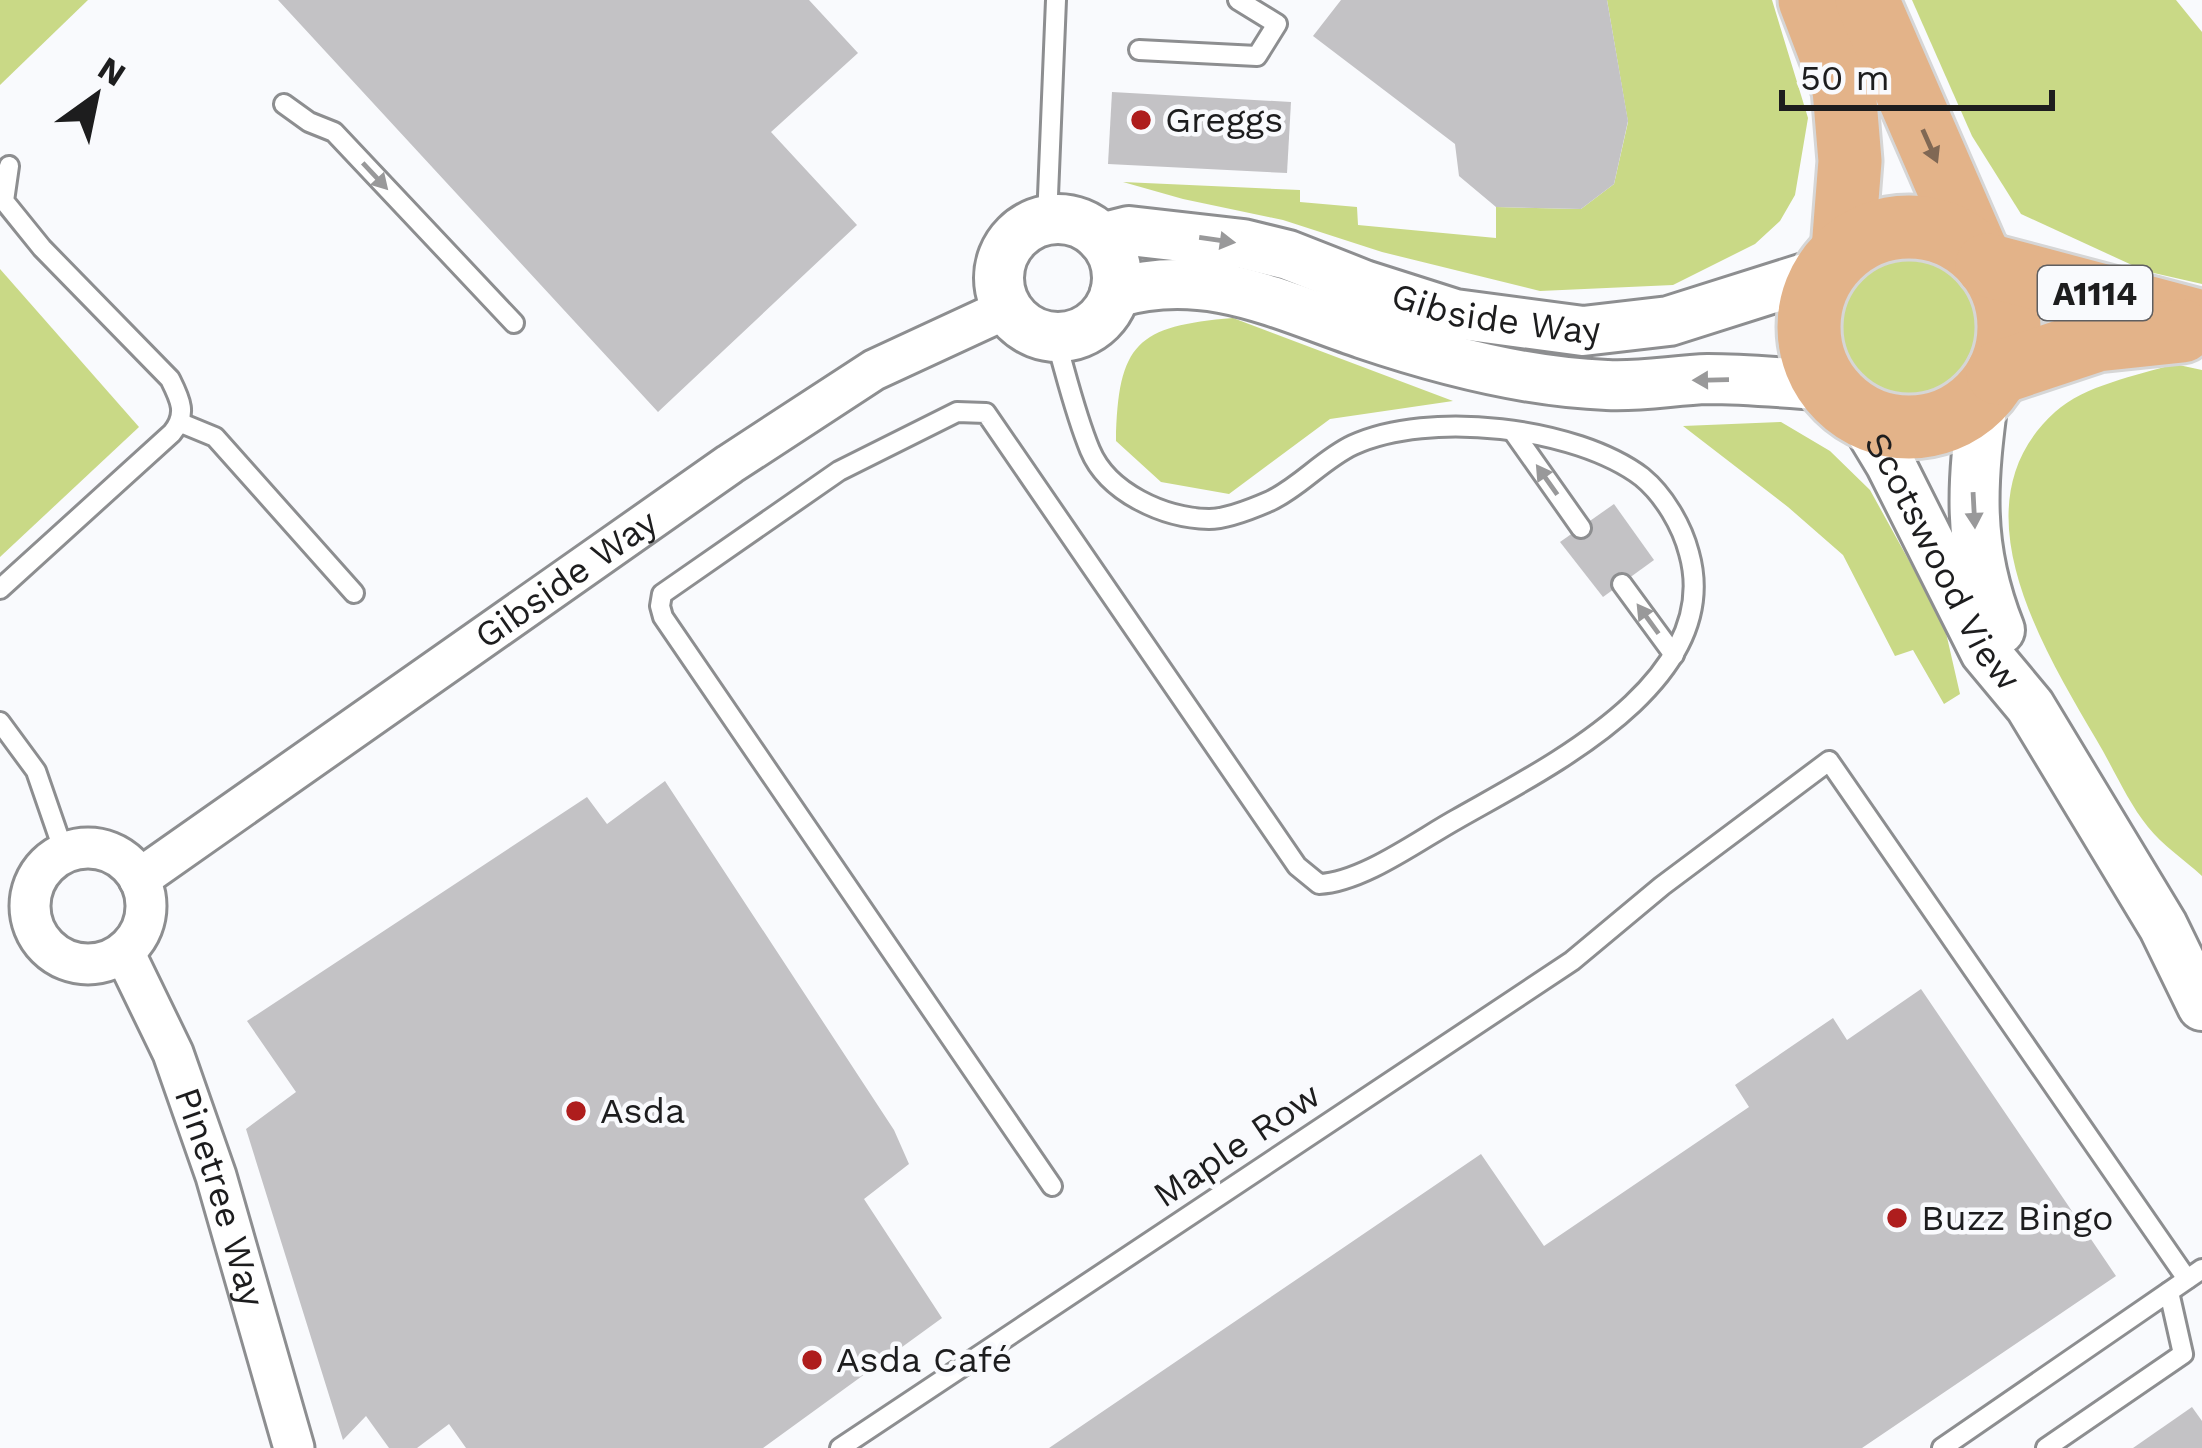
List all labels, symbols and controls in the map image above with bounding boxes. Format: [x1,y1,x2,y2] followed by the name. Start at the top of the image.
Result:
[36,36,156,156] north arrow
[1782,36,2052,110] scale bar
[91,48,133,94] text: N
[1800,57,1890,99] text: 50 m
[1165,99,1283,141] place label: Greggs
[1128,107,1154,133] marker: Greggs
[1921,128,1940,164] one-way arrow
[360,161,388,190] one-way arrow
[1199,231,1236,250] one-way arrow
[2038,266,2152,320] road number: A1114
[1386,274,1604,352] street label: Gibside Way
[1691,370,1729,389] one-way arrow
[1856,425,2029,699] street label: Scotswood View
[1536,464,1559,497] one-way arrow
[1964,492,1983,529] one-way arrow
[467,500,666,657] street label: Gibside Way
[1637,603,1660,635] one-way arrow
[1146,1074,1328,1216] street label: Maple Row
[166,1082,274,1312] street label: Pinetree Way
[600,1090,686,1132] place label: Asda
[563,1098,589,1124] marker: Asda
[1921,1197,2114,1239] place label: Buzz Bingo
[1884,1205,1910,1231] marker: Buzz Bingo
[836,1339,1012,1381] place label: Asda Café
[799,1347,825,1373] marker: Asda Café

